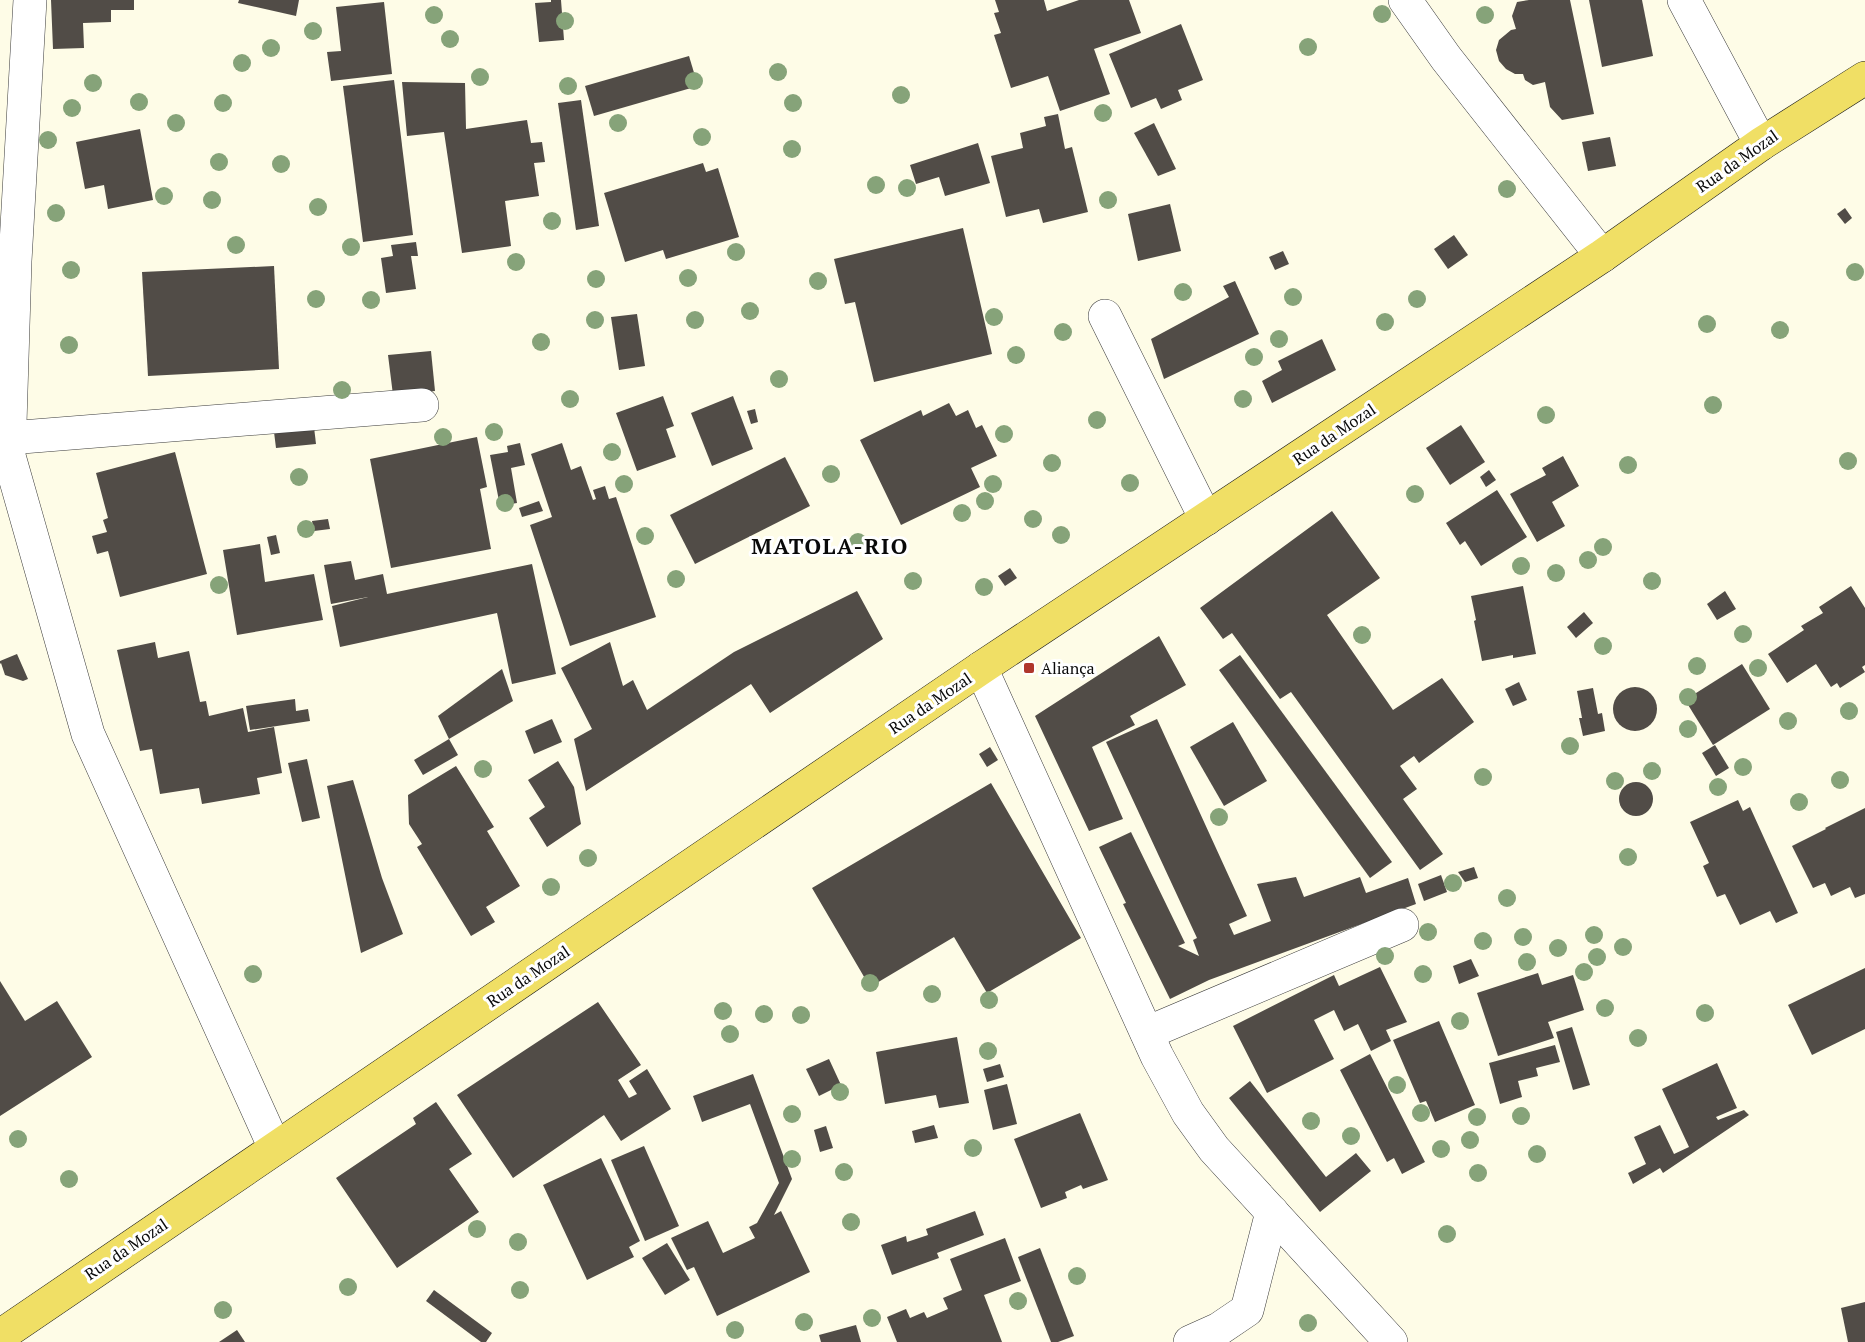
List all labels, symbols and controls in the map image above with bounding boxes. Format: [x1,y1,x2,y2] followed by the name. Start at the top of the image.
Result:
[1692,125,1783,197] street label: Rua da Mozal
[1288,398,1380,470] street label: Rua da Mozal
[751,531,909,560] district label: MATOLA-RIO
[1041,657,1095,679] place label: Aliança
[1022,661,1036,675] marker: Aliança
[884,667,976,739] street label: Rua da Mozal
[482,940,574,1012] street label: Rua da Mozal
[80,1213,172,1285] street label: Rua da Mozal

